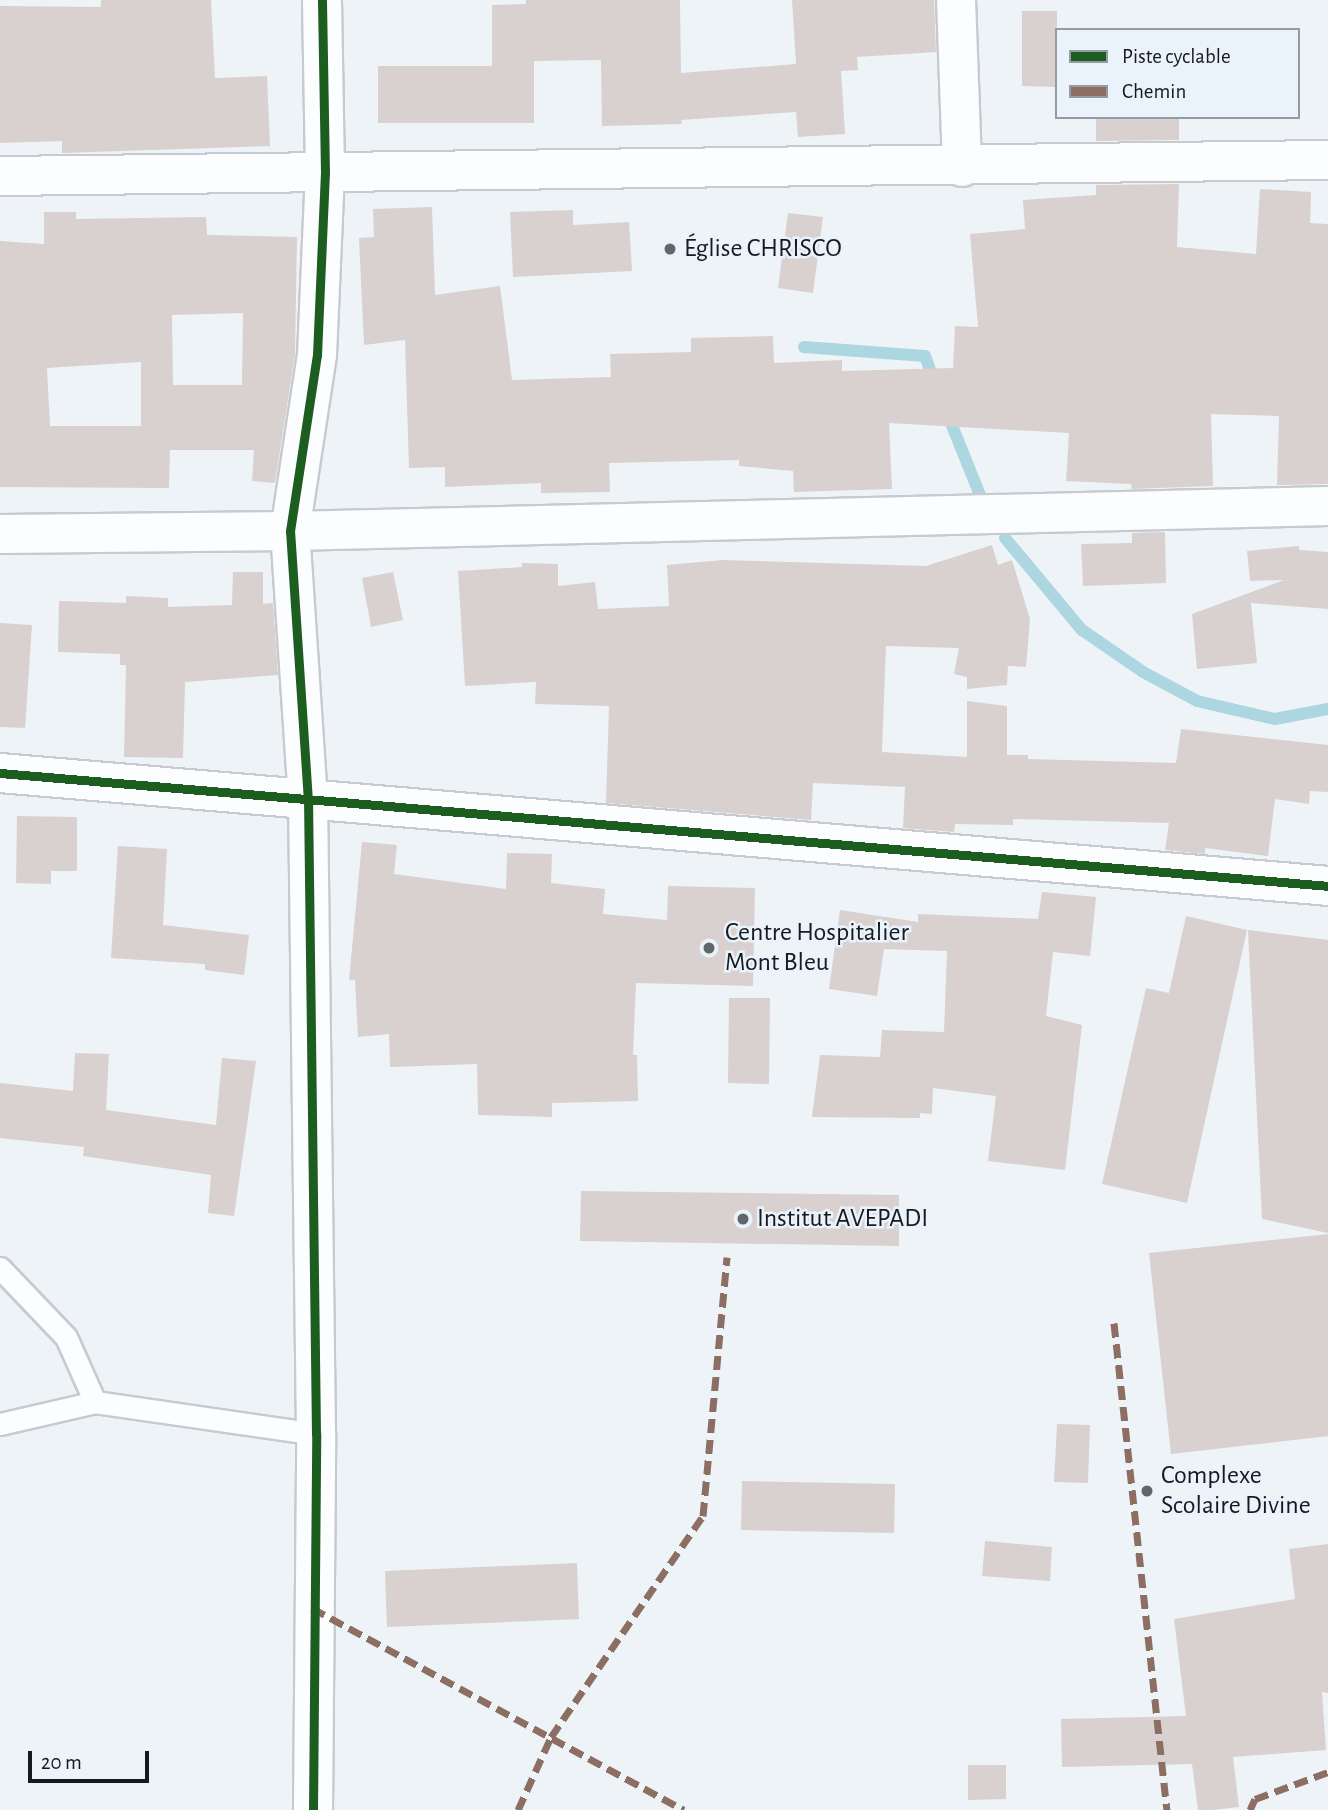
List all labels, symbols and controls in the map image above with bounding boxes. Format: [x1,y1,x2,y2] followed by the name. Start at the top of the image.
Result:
[1055,28,1300,119] legend
[1122,46,1231,67] text: Piste cyclable
[1122,81,1186,102] text: Chemin
[684,233,842,265] place label: Église CHRISCO
[662,241,678,257] marker: Église CHRISCO
[725,917,909,978] place label: Centre Hospitalier Mont Bleu
[699,938,719,958] marker: Centre Hospitalier Mont Bleu
[757,1203,928,1235] place label: Institut AVEPADI
[735,1211,751,1227] marker: Institut AVEPADI
[1161,1460,1311,1522] place label: Complexe Scolaire Divine
[1139,1483,1155,1499] marker: Complexe Scolaire Divine
[32,1736,152,1780] scale bar
[41,1752,82,1773] text: 20 m

